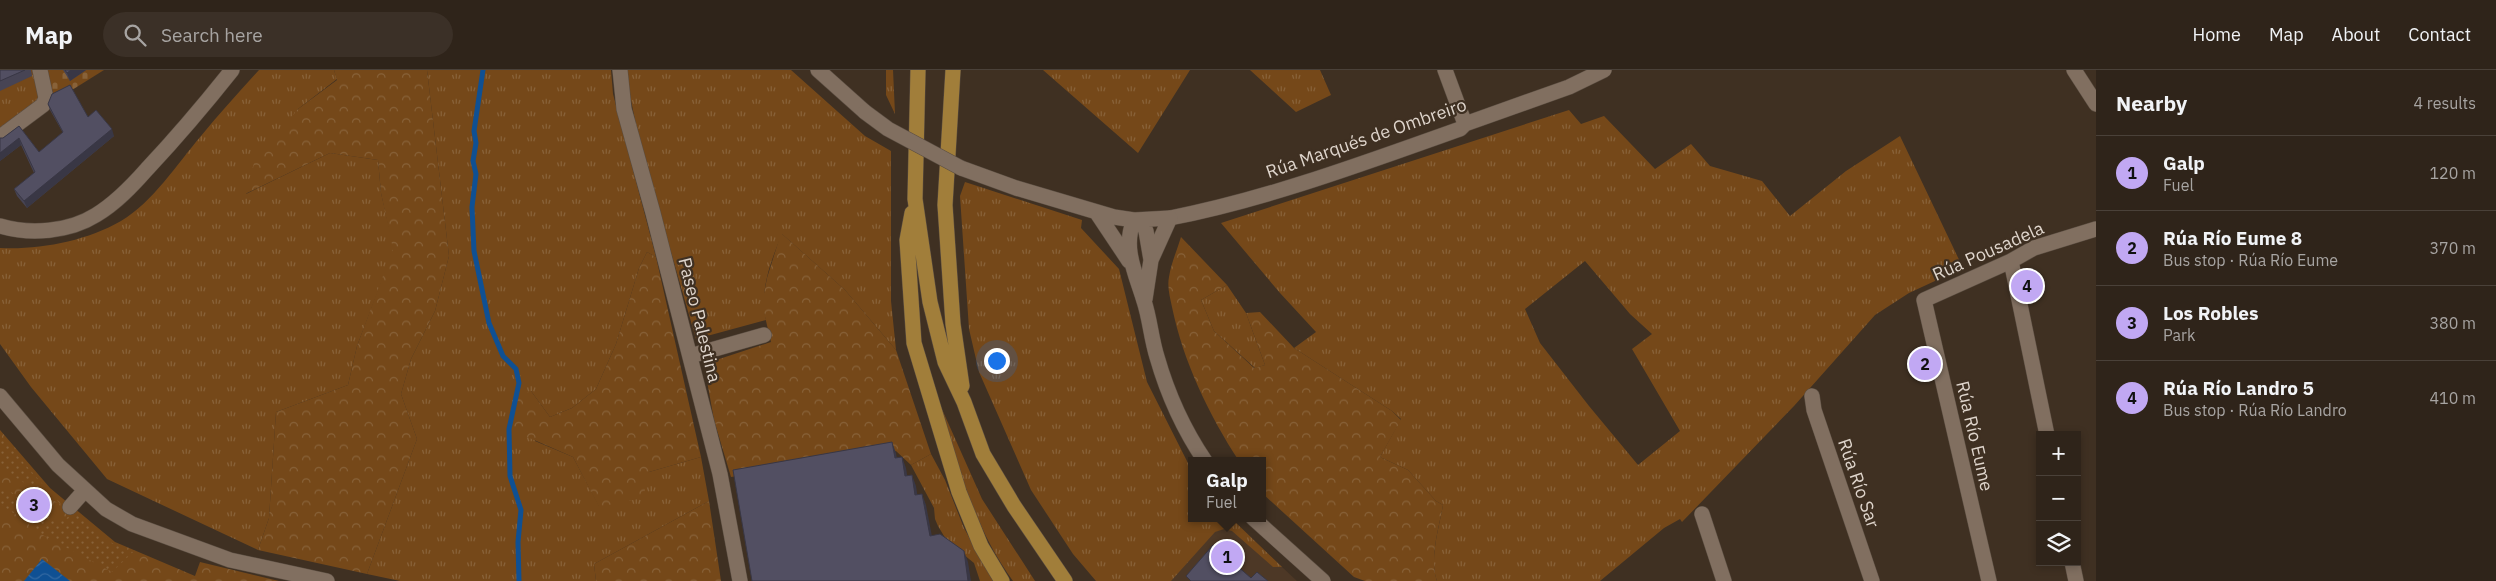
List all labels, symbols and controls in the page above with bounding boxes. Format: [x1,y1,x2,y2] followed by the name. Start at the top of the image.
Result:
[103,12,453,57] search box
[25,19,73,51] text: Map
[121,21,149,49] icon: search
[161,23,263,47] text: Search here
[2193,23,2241,46] text: Home
[2269,23,2304,46] text: Map
[2332,23,2380,46] text: About
[2408,23,2471,46] text: Contact
[2116,89,2187,117] text: Nearby
[1263,93,1469,183] street label: Rúa Marqués de Ombreiro
[2413,93,2476,113] text: 4 results
[2163,151,2205,175] text: Galp
[2127,163,2137,183] text: 1
[2429,163,2476,183] text: 120 m
[2163,175,2194,195] text: Fuel
[1929,216,2048,286] street label: Rúa Pousadela
[2163,226,2302,250] text: Rúa Río Eume 8
[2127,238,2137,258] text: 2
[2429,238,2476,258] text: 370 m
[2163,250,2338,270] text: Bus stop · Rúa Río Eume
[673,255,727,385] street label: Paseo Palestina
[2011,267,2043,305] pin: 4
[2163,301,2258,325] text: Los Robles
[2127,313,2137,333] text: 3
[2429,313,2476,333] text: 380 m
[2163,325,2195,345] text: Park
[1909,345,1941,383] pin: 2
[984,348,1010,374] your location
[2163,376,2314,400] text: Rúa Río Landro 5
[1951,379,1999,493] street label: Rúa Río Eume
[2127,388,2137,408] text: 4
[2429,388,2476,408] text: 410 m
[2163,400,2347,420] text: Bus stop · Rúa Río Landro
[2036,431,2081,566] map controls
[2036,431,2081,476] button: +
[1833,435,1885,531] street label: Rúa Río Sar
[1188,457,1266,522] popup
[1206,468,1248,492] text: Galp
[2036,476,2081,521] button: −
[18,486,50,524] pin: 3
[1206,492,1237,512] text: Fuel
[2036,521,2081,566] button: layers
[1211,538,1243,576] pin: 1

